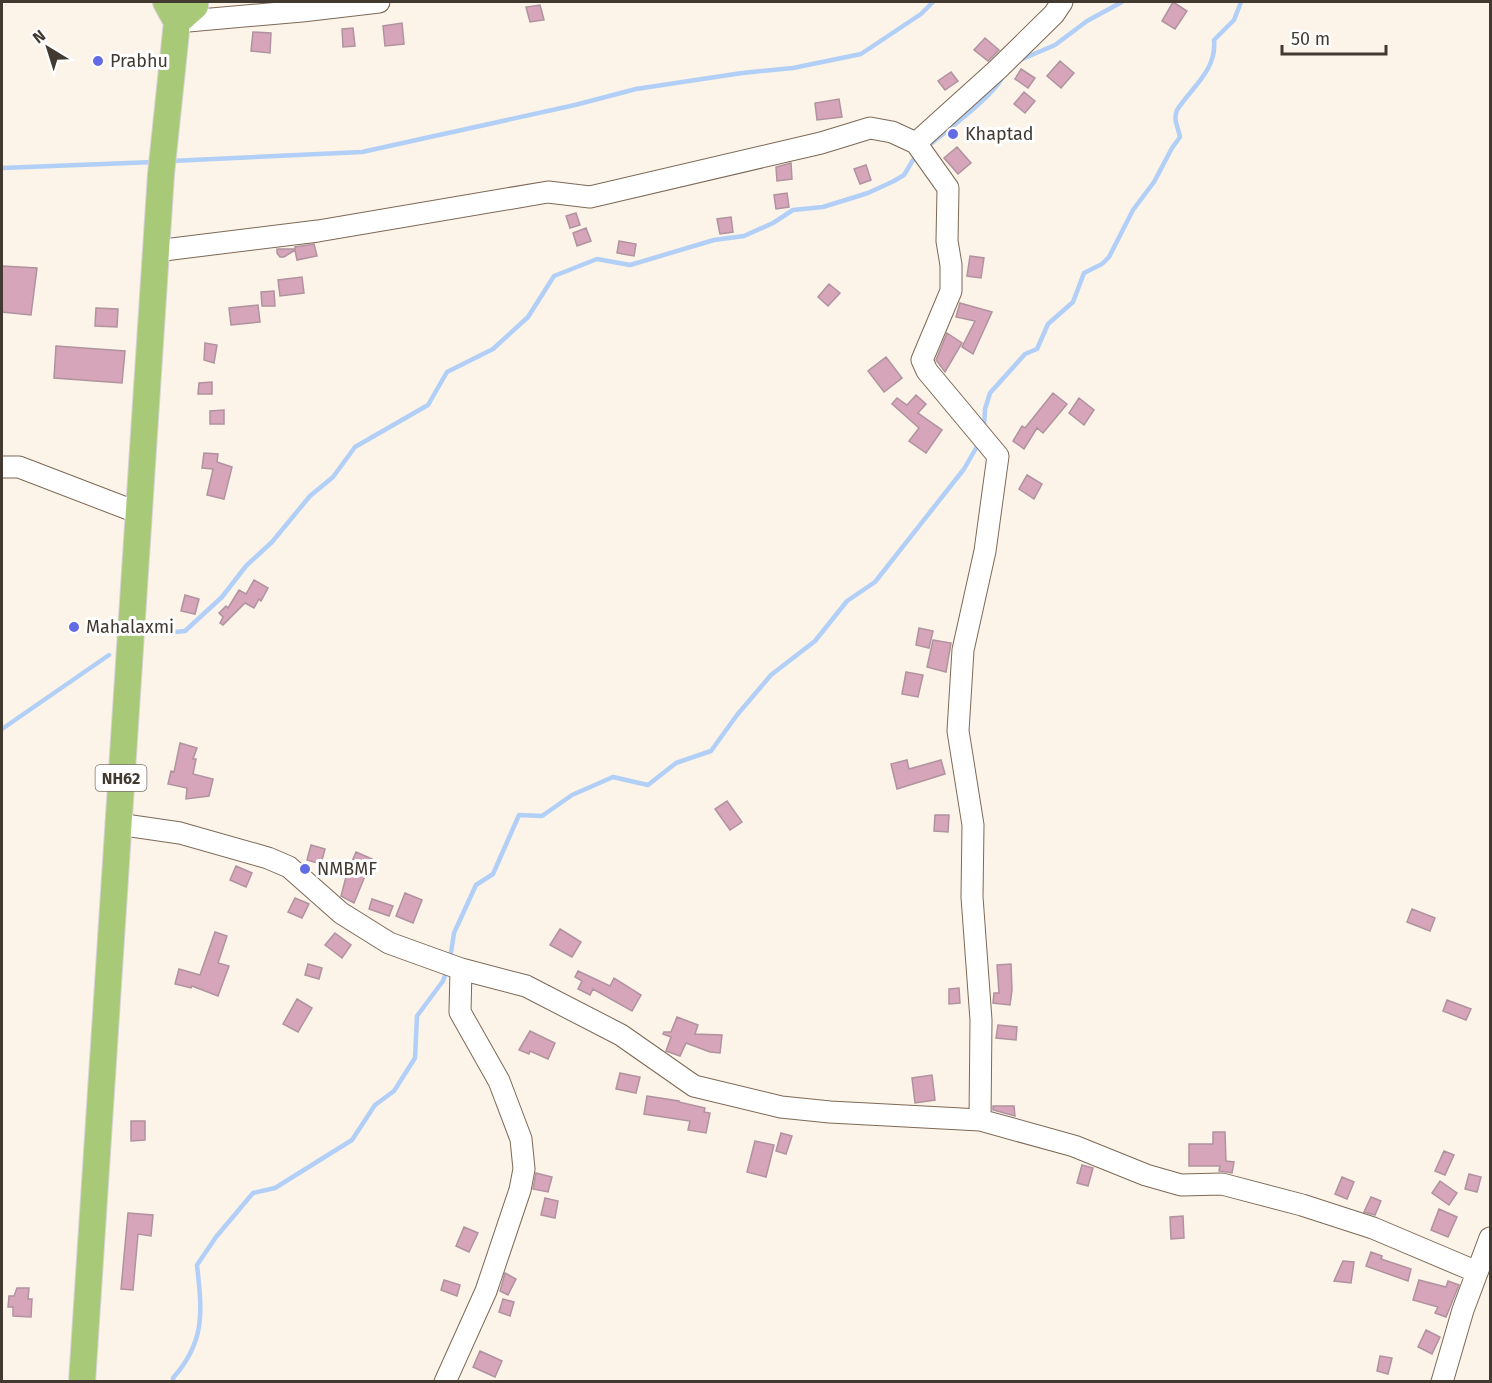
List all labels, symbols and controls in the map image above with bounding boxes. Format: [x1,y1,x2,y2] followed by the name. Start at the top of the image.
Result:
[18,18,78,78] north arrow
[1282,18,1386,56] scale bar
[29,26,49,47] text: N
[1291,28,1330,50] text: 50 m
[110,50,168,72] place label: Prabhu
[91,54,105,68] marker: Prabhu
[965,123,1034,145] place label: Khaptad
[946,127,960,141] marker: Khaptad
[86,616,174,638] place label: Mahalaxmi
[67,620,81,634] marker: Mahalaxmi
[96,765,146,791] road number: NH62
[317,858,377,880] place label: NMBMF
[298,862,312,876] marker: NMBMF

